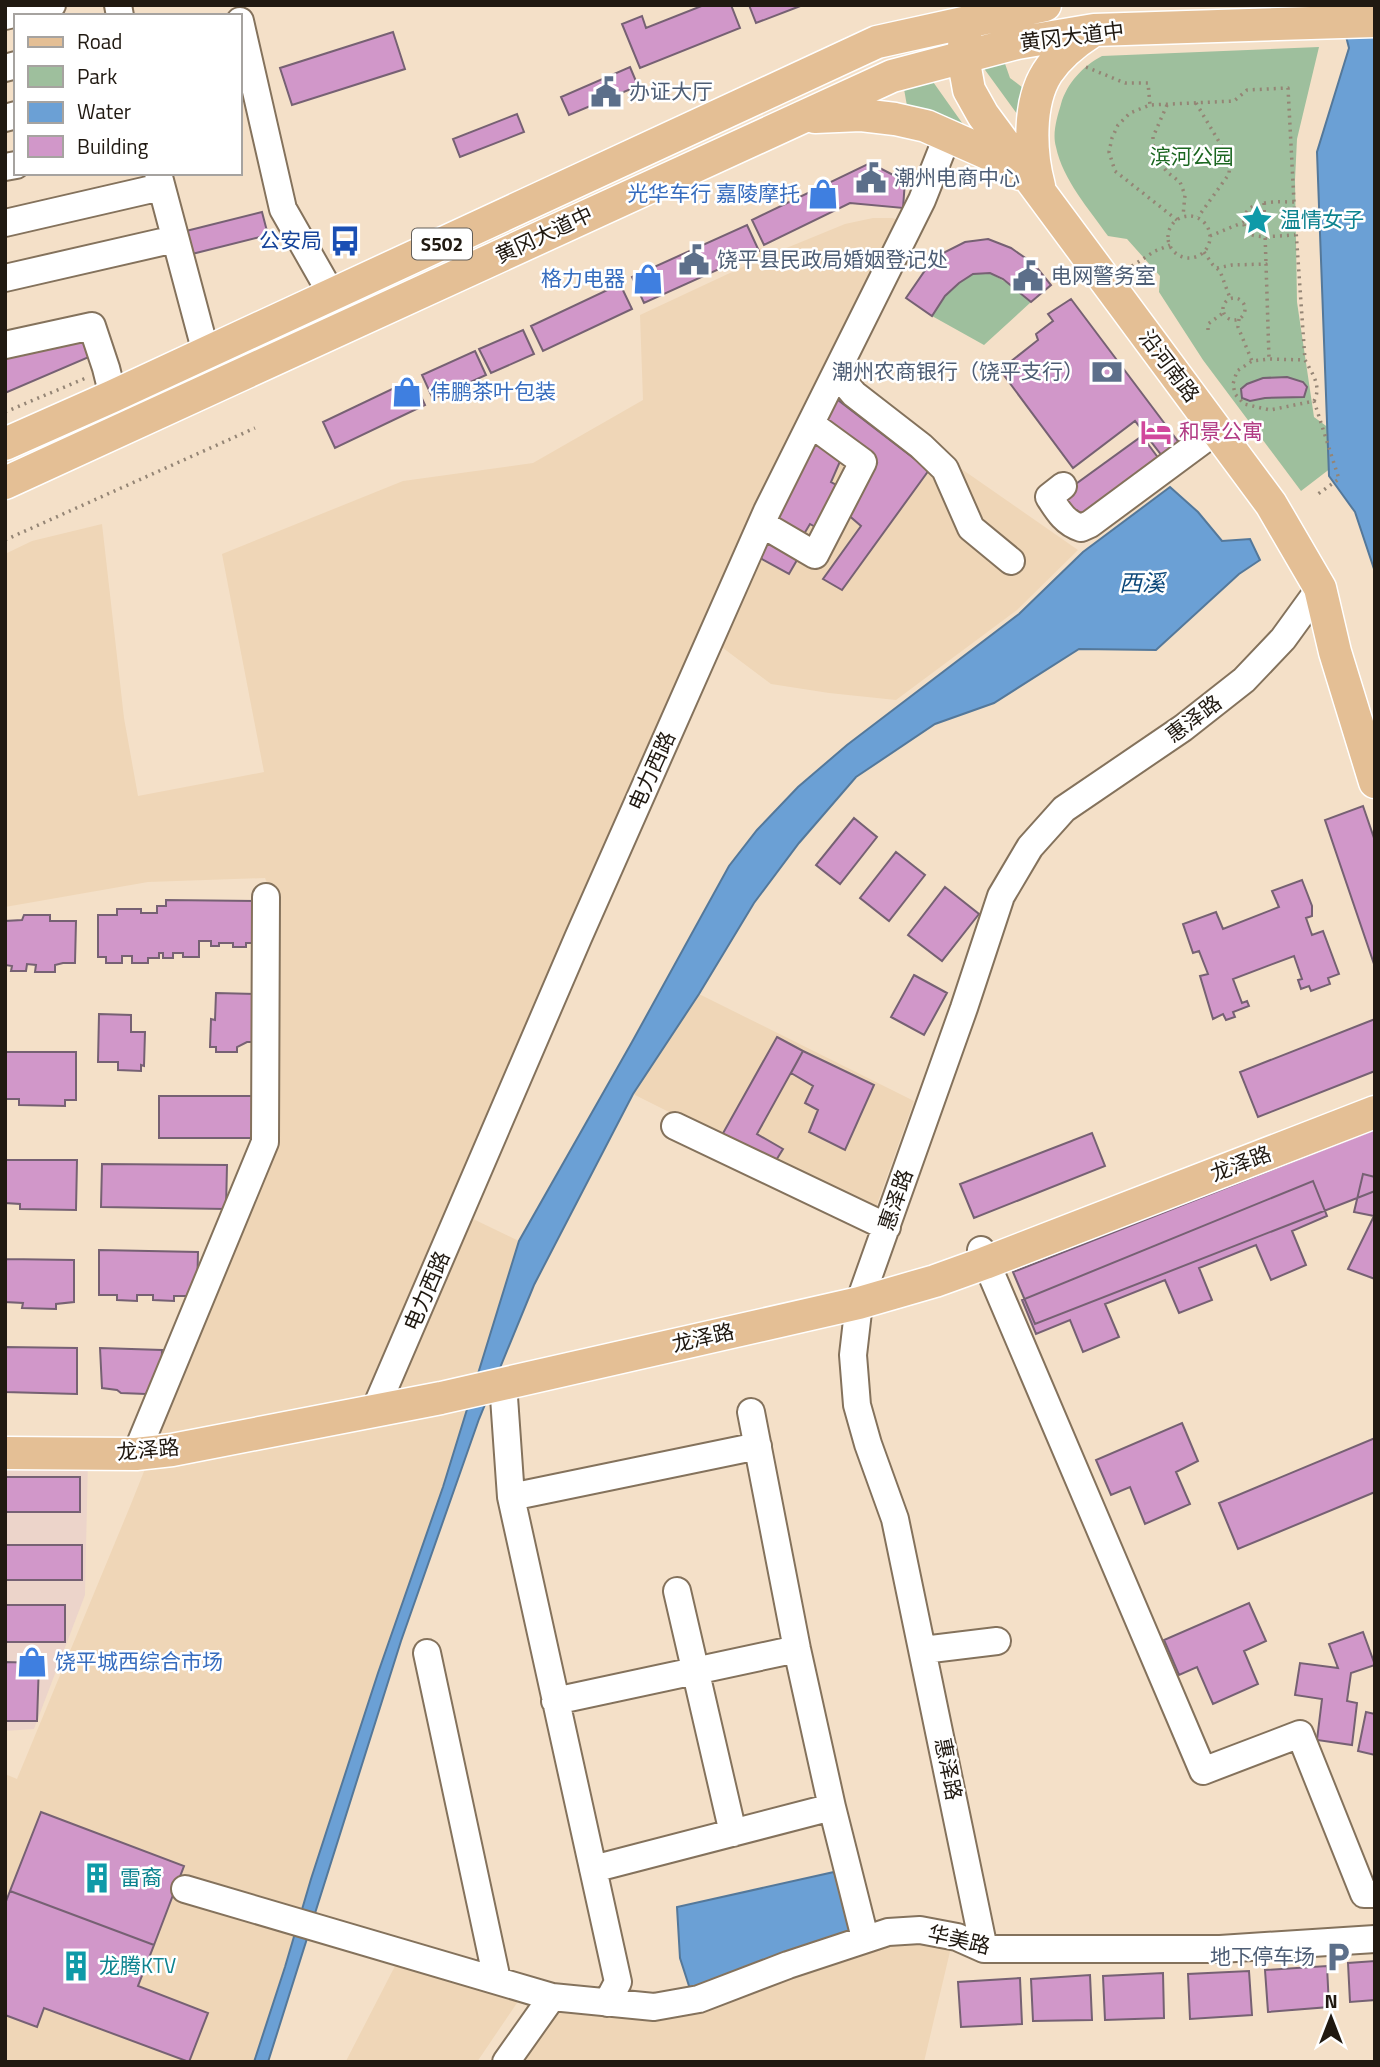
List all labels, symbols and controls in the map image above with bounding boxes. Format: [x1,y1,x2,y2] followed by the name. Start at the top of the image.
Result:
[14,14,242,175] legend
[1018,14,1126,58] street label: 黄冈大道中
[77,25,122,57] text: Road
[77,60,117,92] text: Park
[589,75,623,109] public building icon: 办证大厅
[629,75,713,107] place label: 办证大厅
[77,95,131,127] text: Water
[77,130,149,162] text: Building
[1150,140,1234,172] park label: 滨河公园
[854,161,888,195] public building icon: 潮州电商中心
[894,161,1020,193] place label: 潮州电商中心
[627,177,800,209] place label: 光华车行 嘉陵摩托
[806,177,840,211] shop icon: 光华车行 嘉陵摩托
[489,197,598,271] street label: 黄冈大道中
[1240,203,1274,237] place icon: 温情女子
[1280,203,1364,235] place label: 温情女子
[259,224,322,256] place label: 公安局
[328,224,362,258] bus stop icon: 公安局
[412,228,472,260] road number: S502
[677,243,711,277] public building icon: 饶平县民政局婚姻登记处
[717,243,948,275] place label: 饶平县民政局婚姻登记处
[1011,259,1045,293] public building icon: 电网警务室
[1051,259,1156,291] place label: 电网警务室
[541,262,625,294] place label: 格力电器
[631,262,665,296] shop icon: 格力电器
[1132,322,1208,409] street label: 沿河南路
[832,355,1084,387] place label: 潮州农商银行（饶平支行）
[1090,355,1124,389] bank icon: 潮州农商银行（饶平支行）
[390,375,424,409] shop icon: 伟鹏茶叶包装
[430,375,556,407] place label: 伟鹏茶叶包装
[1139,415,1173,449] hotel icon: 和景公寓
[1179,415,1263,447] place label: 和景公寓
[1119,565,1168,600] water label: 西溪
[1159,686,1228,750] street label: 惠泽路
[619,726,683,815] street label: 电力西路
[1205,1137,1276,1189] street label: 龙泽路
[870,1165,920,1235] street label: 惠泽路
[395,1246,457,1336] street label: 电力西路
[668,1314,737,1360] street label: 龙泽路
[115,1430,181,1468] street label: 龙泽路
[15,1645,49,1679] shop icon: 饶平城西综合市场
[55,1645,223,1677] place label: 饶平城西综合市场
[927,1735,971,1803] street label: 惠泽路
[80,1861,114,1895] building icon: 雷裔
[120,1861,162,1893] place label: 雷裔
[925,1916,994,1962] street label: 华美路
[1210,1940,1315,1972] place label: 地下停车场
[1321,1940,1355,1974] parking icon: 地下停车场
[59,1949,93,1983] building icon: 龙腾KTV
[99,1949,176,1981] place label: 龙腾KTV
[1296,1983,1366,2053] north arrow
[1324,1986,1338,2015] text: N

